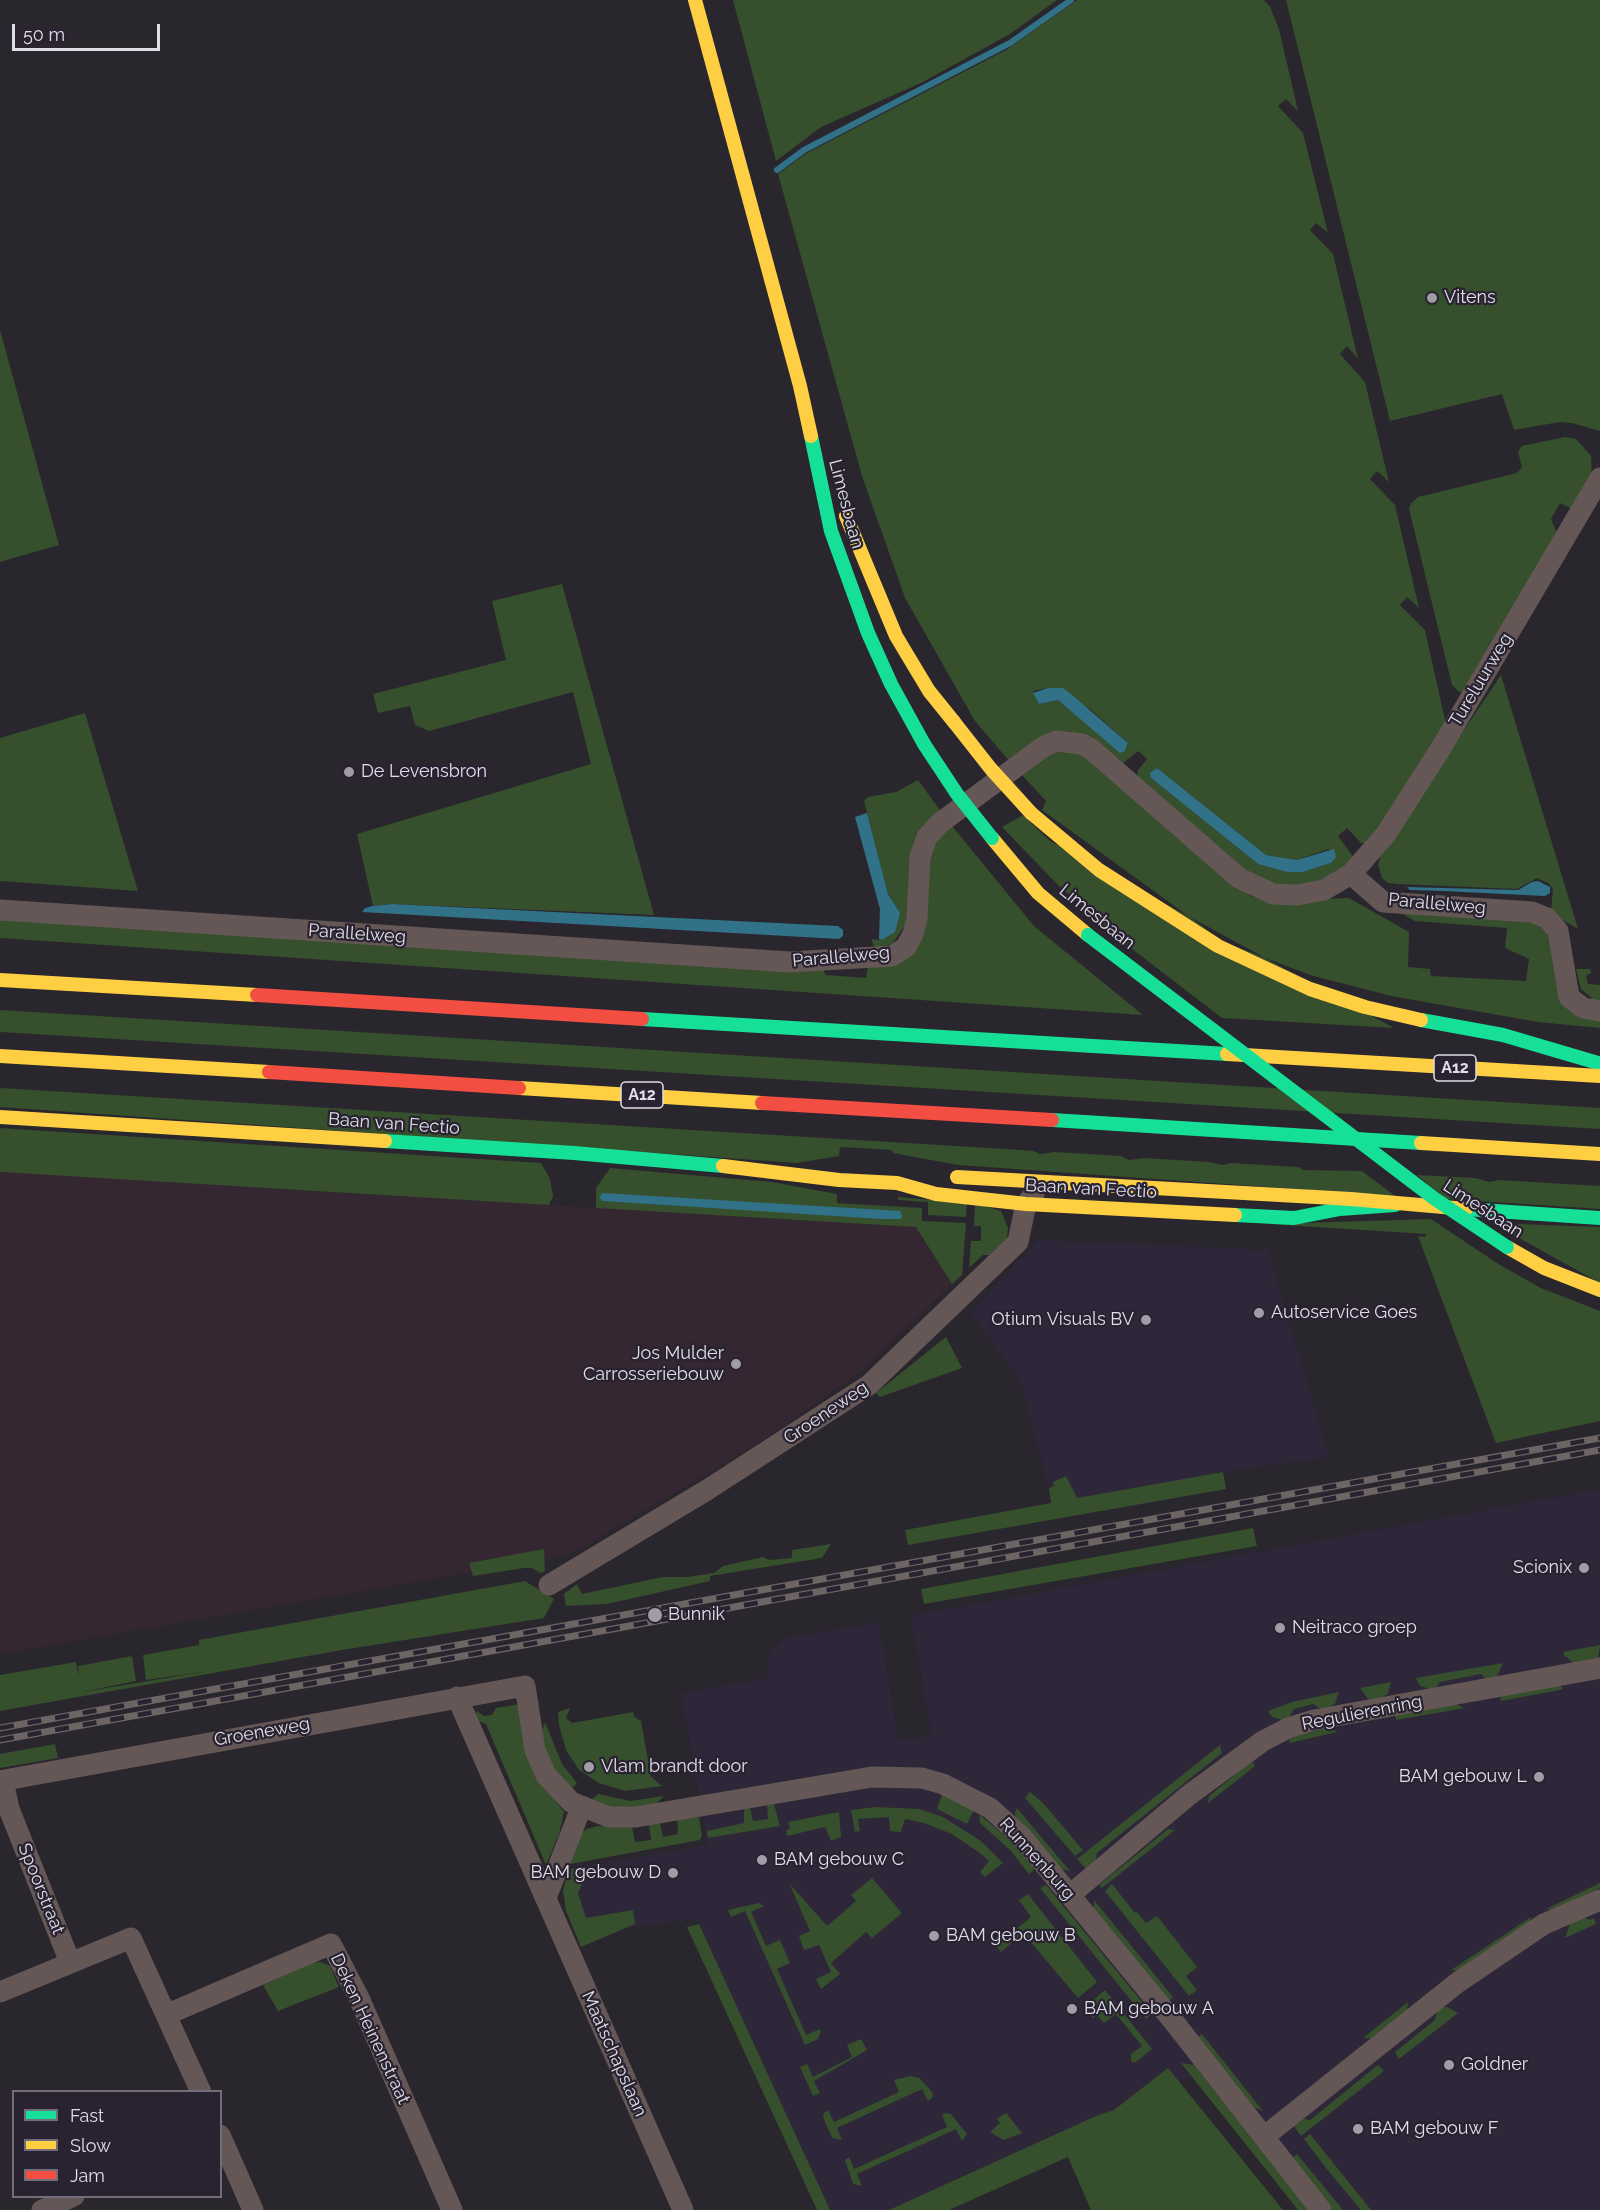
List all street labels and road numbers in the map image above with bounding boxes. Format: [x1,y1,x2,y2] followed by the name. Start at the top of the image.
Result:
[824,457,868,551] street label: Limesbaan
[1445,629,1517,731] street label: Tureluurweg
[1055,880,1139,954] street label: Limesbaan
[1387,889,1487,919] street label: Parallelweg
[307,920,407,948] street label: Parallelweg
[791,942,891,972] street label: Parallelweg
[1434,1055,1476,1081] road number: A12
[621,1082,663,1108] road number: A12
[327,1109,461,1139] street label: Baan van Fectio
[1024,1175,1158,1203] street label: Baan van Fectio
[1439,1175,1527,1243] street label: Limesbaan
[780,1377,872,1449] street label: Groeneweg
[1300,1691,1424,1735] street label: Regulierenring
[212,1713,312,1751] street label: Groeneweg
[994,1813,1080,1905] street label: Runnenburg
[13,1840,69,1938] street label: Spoorstraat
[326,1950,414,2108] street label: Deken Heinenstraat
[577,1988,651,2120] street label: Maatschapslaan

